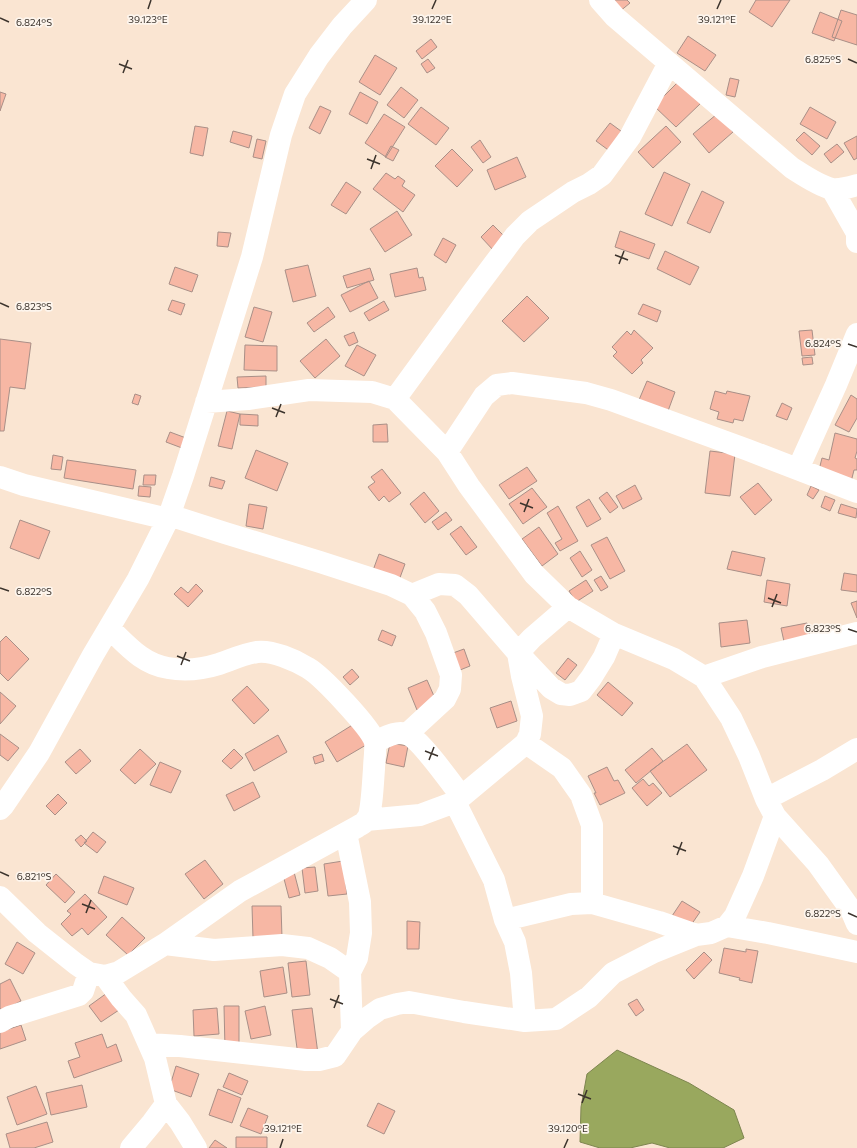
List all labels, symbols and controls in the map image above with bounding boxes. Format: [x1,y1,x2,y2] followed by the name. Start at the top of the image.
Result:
[128,13,168,25] text: 39.123°E
[412,13,452,25] text: 39.122°E
[698,13,736,25] text: 39.121°E
[16,16,52,28] text: 6.824°S
[805,53,841,65] text: 6.825°S
[16,300,52,312] text: 6.823°S
[805,337,841,349] text: 6.824°S
[16,585,52,597] text: 6.822°S
[805,622,841,634] text: 6.823°S
[17,870,51,882] text: 6.821°S
[805,907,841,919] text: 6.822°S
[264,1122,302,1134] text: 39.121°E
[548,1122,588,1134] text: 39.120°E

